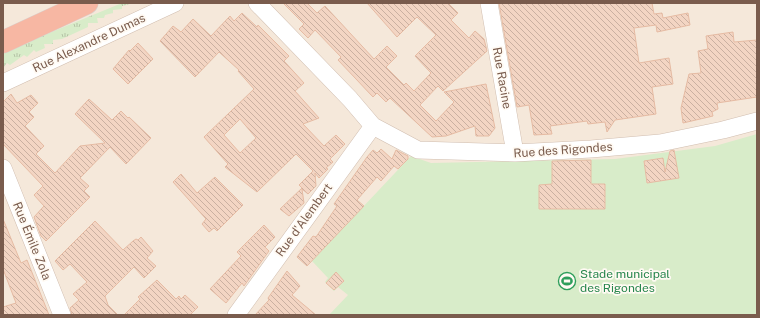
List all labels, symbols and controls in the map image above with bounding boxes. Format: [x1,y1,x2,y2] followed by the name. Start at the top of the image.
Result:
[30,11,148,75] street label: Rue Alexandre Dumas
[490,46,514,110] street label: Rue Racine
[513,140,613,160] street label: Rue des Rigondes
[273,181,335,259] street label: Rue d'Alembert
[10,200,54,282] street label: Rue Émile Zola
[580,267,670,295] place label: Stade municipal des Rigondes
[557,271,577,291] sports icon: Stade municipal des Rigondes

